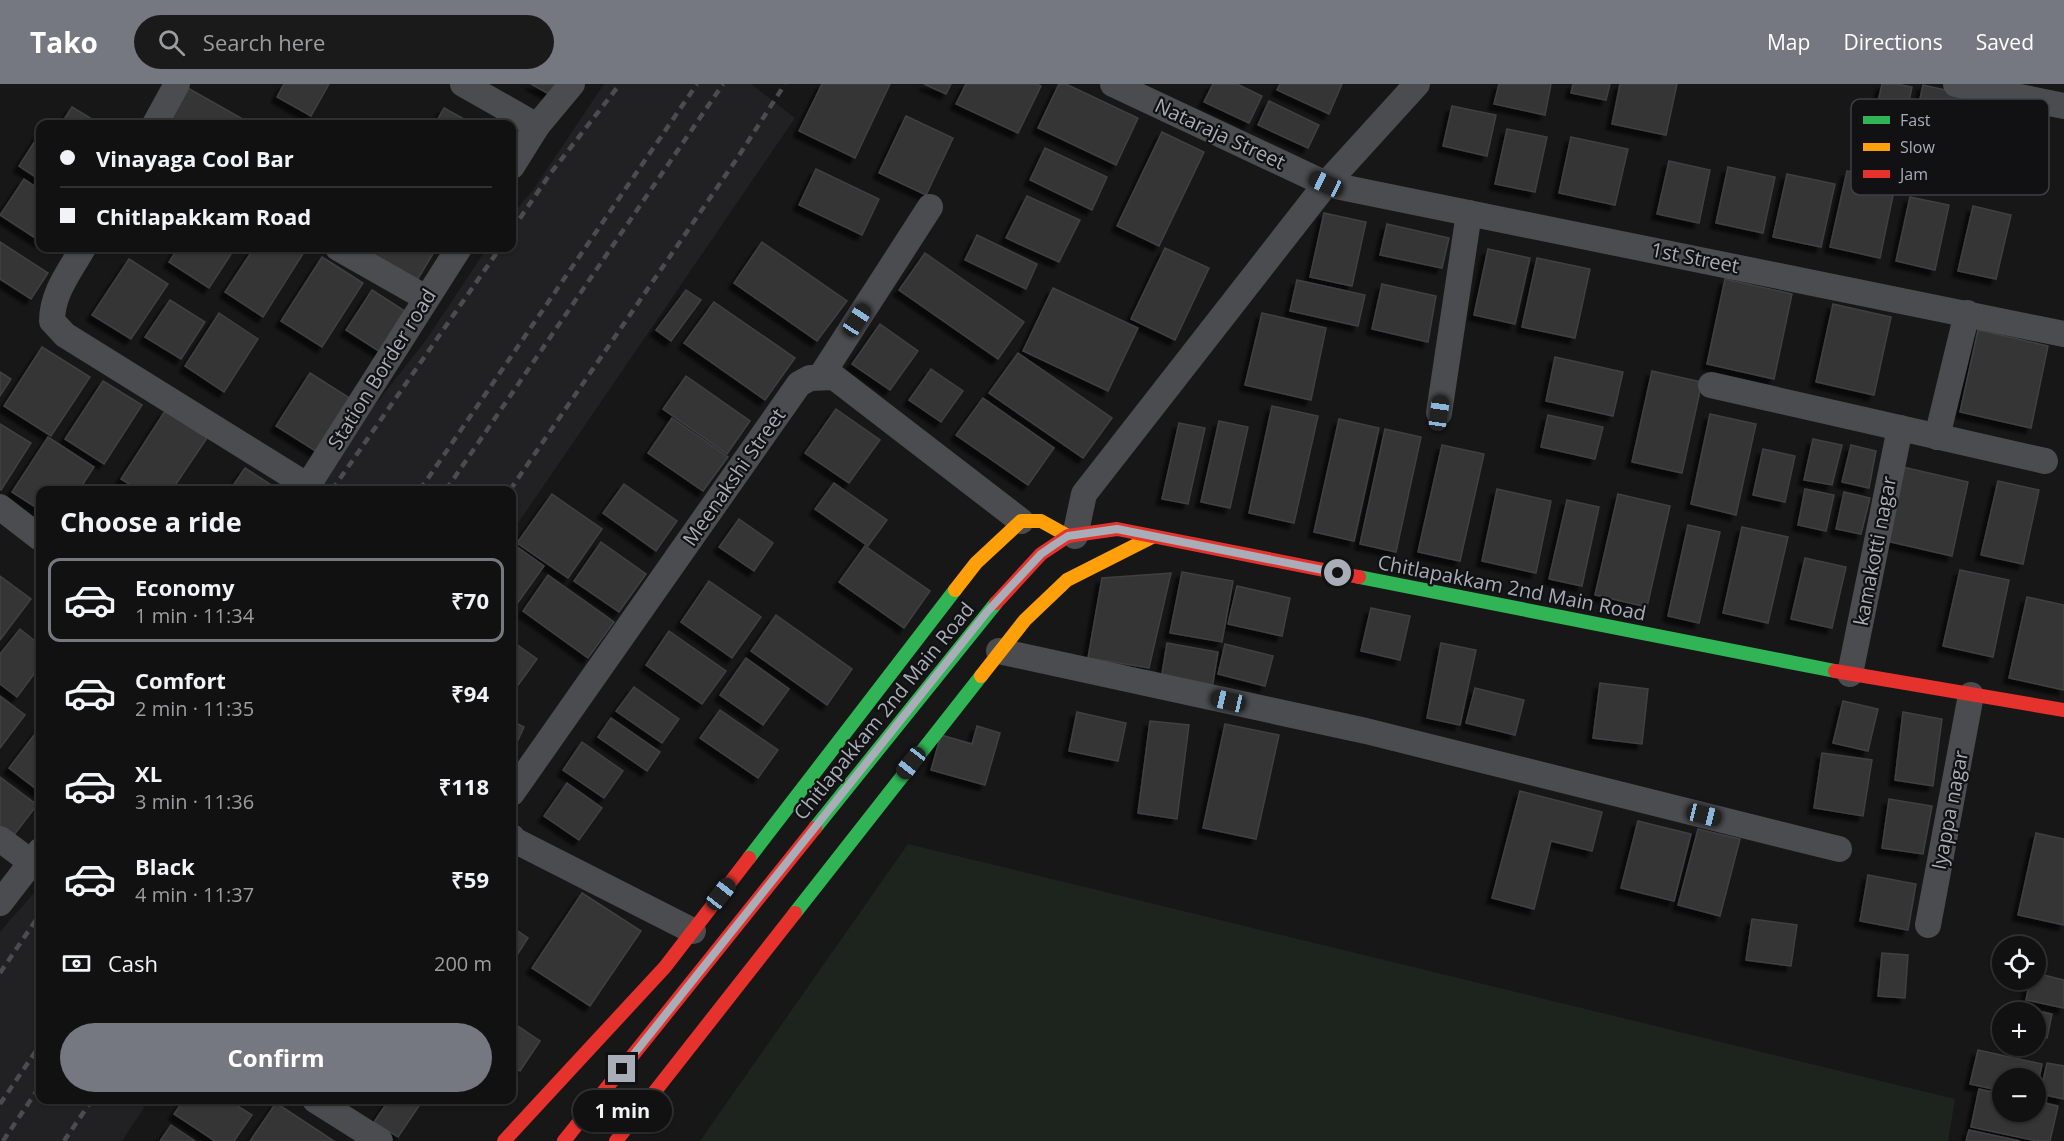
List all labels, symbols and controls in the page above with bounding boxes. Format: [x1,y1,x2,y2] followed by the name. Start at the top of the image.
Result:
[134,15,554,69] search box
[30,23,98,61] text: Tako
[155,26,188,59] icon: search
[203,27,325,57] text: Search here
[1767,28,1810,56] text: Map
[1843,28,1943,56] text: Directions
[1976,28,2034,56] text: Saved
[1151,92,1290,176] street label: Nataraja Street
[1851,99,2049,195] legend
[1900,109,1931,131] text: Fast
[1900,136,1935,158] text: Slow
[96,143,294,173] text: Vinayaga Cool Bar
[1898,163,1928,185] text: Jam
[1306,168,1346,200] car
[96,201,311,231] text: Chitlapakkam Road
[1649,236,1741,279] street label: 1st Street
[321,283,442,454] street label: Station Border road
[840,300,874,340] car
[1428,394,1450,432] car
[676,403,791,551] street label: Meenakshi Street
[1847,474,1902,628] street label: kamakotti nagar
[60,503,242,540] text: Choose a ride
[1376,548,1649,627] street label: Chitlapakkam 2nd Main Road
[1324,559,1351,586] route start
[135,572,234,602] text: Economy
[63,573,117,627] icon: car
[451,585,489,615] text: ₹70
[787,596,980,825] street label: Chitlapakkam 2nd Main Road
[135,602,254,629] text: 1 min · 11:34
[135,665,226,695] text: Comfort
[63,666,117,720] icon: car
[451,678,489,708] text: ₹94
[1208,688,1248,714] car
[135,695,254,722] text: 2 min · 11:35
[893,743,929,783] car
[1925,748,1974,872] street label: Iyappa nagar
[135,758,162,788] text: XL
[63,759,117,813] icon: car
[439,771,489,801] text: ₹118
[135,788,254,815] text: 3 min · 11:36
[1684,802,1724,828] car
[135,851,195,881] text: Black
[63,852,117,906] icon: car
[451,864,489,894] text: ₹59
[703,874,739,914] car
[135,881,254,908] text: 4 min · 11:37
[1992,936,2046,1122] map controls
[1992,936,2046,990] button: locate
[60,947,93,980] icon: cash
[108,948,158,978] text: Cash
[434,950,492,977] text: 200 m
[1992,1002,2046,1056] button: +
[60,1023,492,1092] button: Confirm
[608,1055,635,1082] route end
[1992,1068,2046,1122] button: −
[572,1090,672,1132] callout: 1 min
[595,1097,650,1124] text: 1 min

